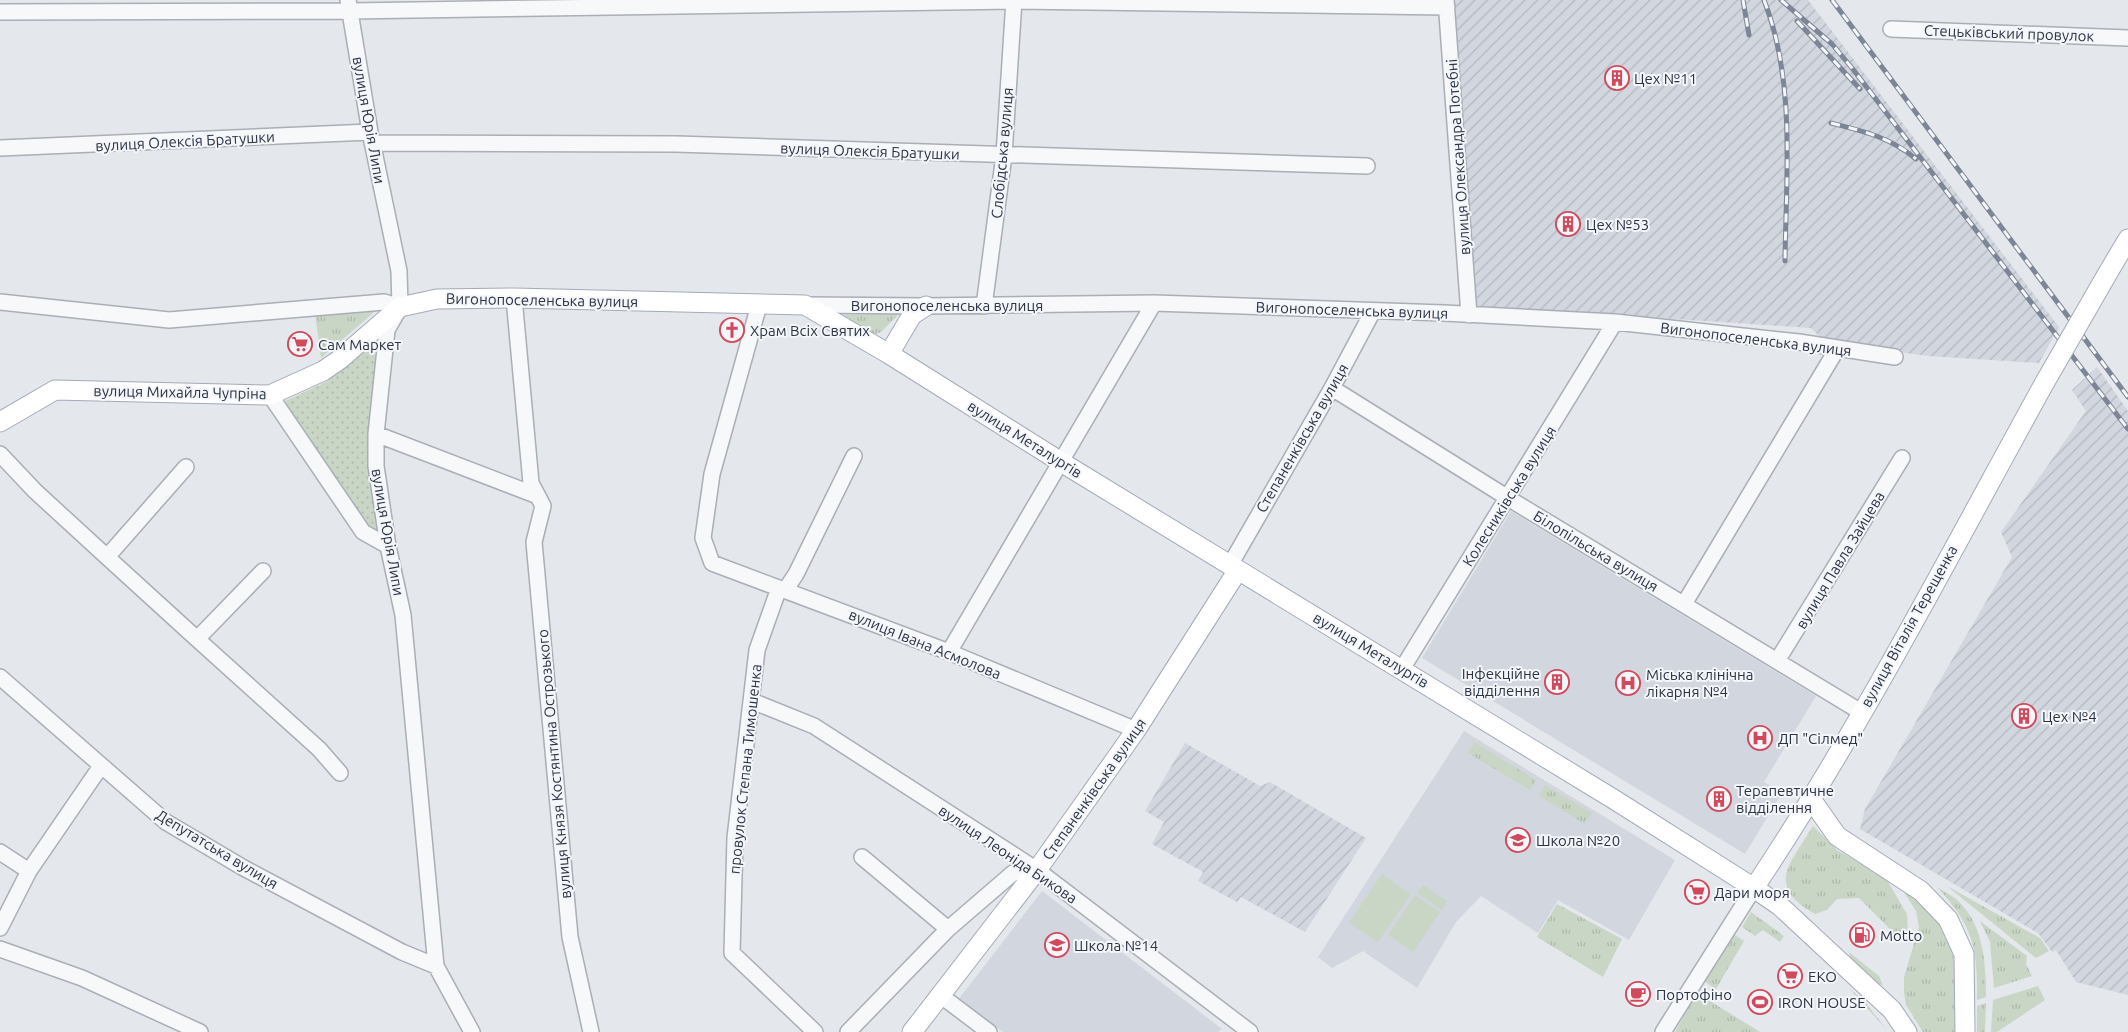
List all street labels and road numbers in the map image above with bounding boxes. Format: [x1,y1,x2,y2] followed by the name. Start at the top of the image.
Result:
[1924,22,2095,44] street label: Стецьківський провулок
[349,55,389,185] street label: вулиця Юрія Липи
[1443,58,1473,256] street label: вулиця Олександра Потебні
[988,87,1016,219] street label: Слобідська вулиця
[95,128,275,154] street label: вулиця Олексія Братушки
[780,139,960,163] street label: вулиця Олексія Братушки
[446,290,638,310] street label: Вигонопоселенська вулиця
[851,297,1043,314] street label: Вигонопоселенська вулиця
[1256,298,1448,322] street label: Вигонопоселенська вулиця
[1659,319,1853,359] street label: Вигонопоселенська вулиця
[1252,361,1352,515] street label: Степаненківська вулиця
[93,382,267,402] street label: вулиця Михайла Чупріна
[965,397,1085,481] street label: вулиця Металургів
[1459,423,1559,569] street label: Колесниківська вулиця
[368,467,408,597] street label: вулиця Юрія Липи
[1792,488,1888,632] street label: вулиця Павла Зайцева
[1531,507,1661,595] street label: Білопільська вулиця
[1857,542,1961,710] street label: вулиця Віталія Терещенка
[846,606,1004,682] street label: вулиця Івана Асмолова
[1310,609,1432,691] street label: вулиця Металургів
[534,629,574,899] street label: вулиця Князя Костянтина Острозького
[726,663,764,875] street label: провулок Степана Тимошенка
[1039,715,1149,863] street label: Степаненківська вулиця
[936,801,1080,907] street label: вулиця Леоніда Бикова
[153,806,281,892] street label: Депутатська вулиця

